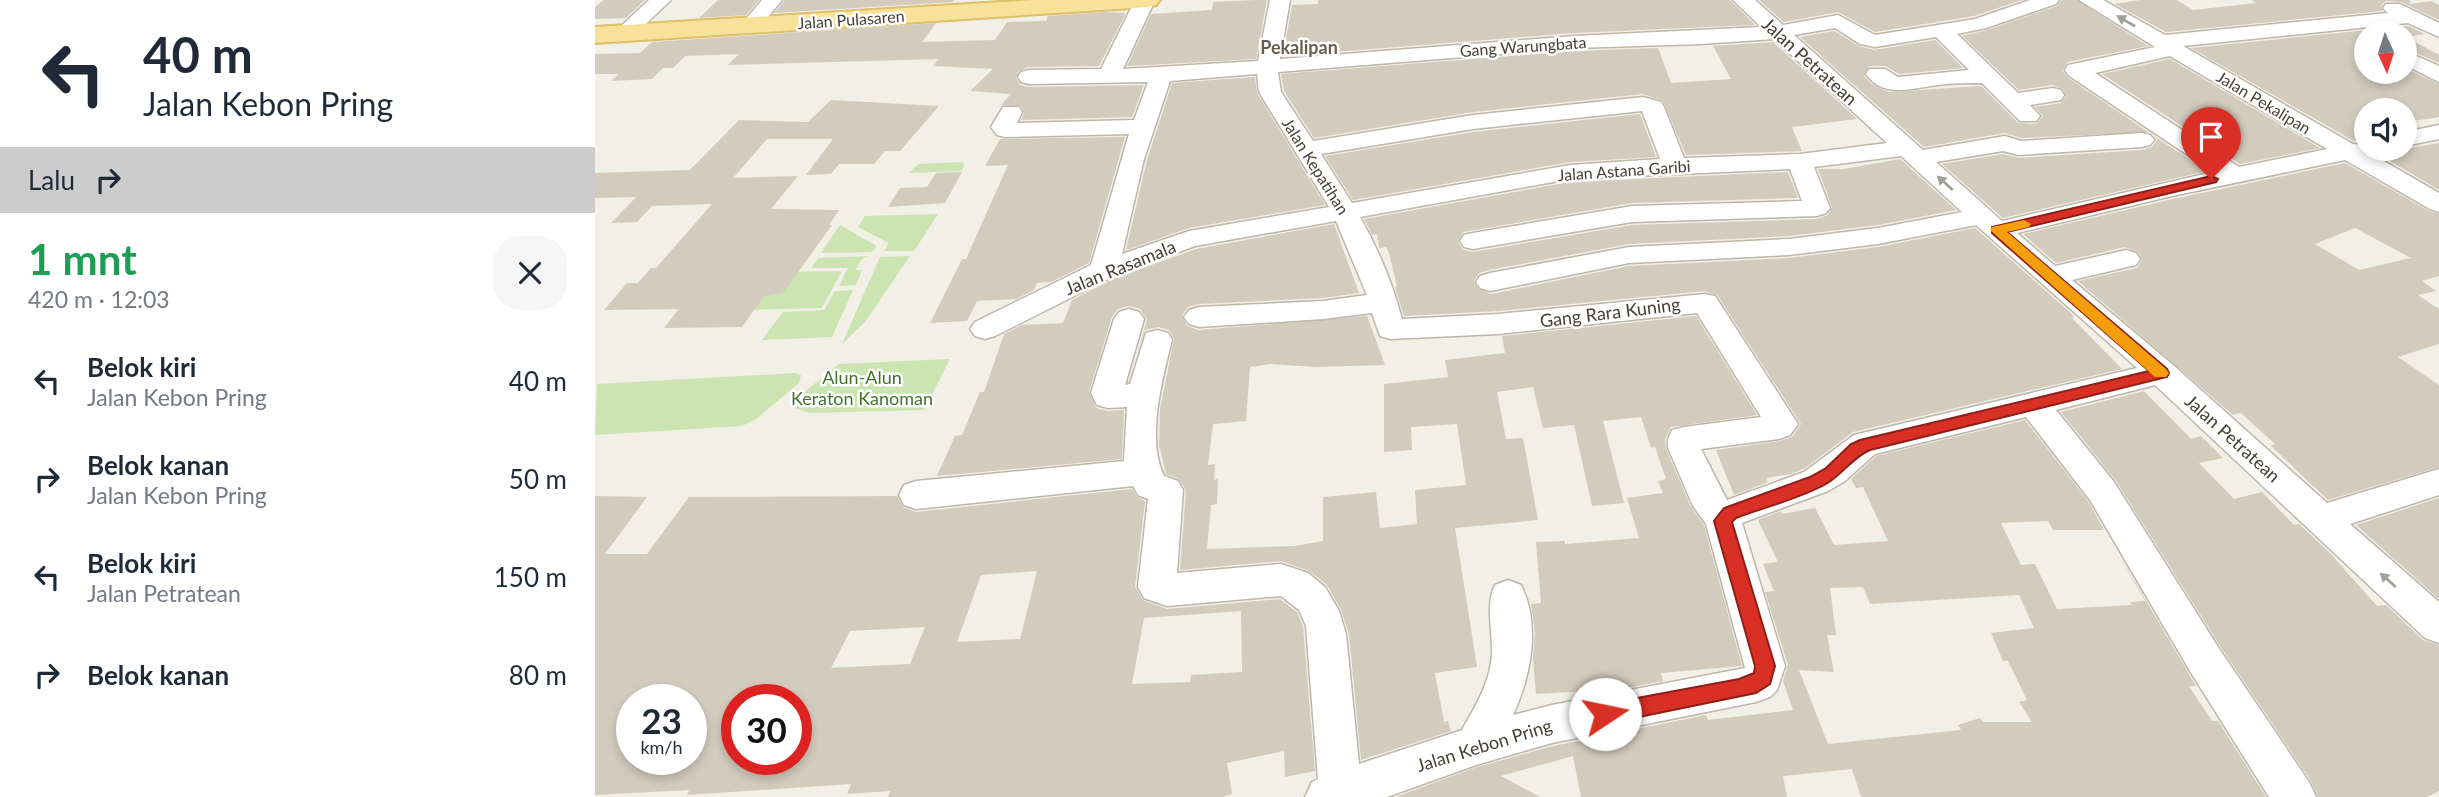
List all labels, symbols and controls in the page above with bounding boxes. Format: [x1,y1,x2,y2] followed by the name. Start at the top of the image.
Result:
[797,6,905,32] street label: Jalan Pulasaren
[1758,13,1862,109] street label: Jalan Petratean
[2117,15,2136,27] one-way arrow
[2354,21,2417,84] north arrow
[2354,21,2417,161] map controls
[143,25,253,83] text: 40 m
[28,28,119,119] icon: left
[1459,32,1587,60] street label: Gang Warungbata
[1260,36,1338,58] district label: Pekalipan
[2214,66,2314,138] street label: Jalan Pekalipan
[143,84,393,123] text: Jalan Kebon Pring
[2354,98,2417,161] button: sound
[2181,107,2241,179] pin
[1279,114,1353,218] street label: Jalan Kepatihan
[2192,118,2230,156] icon: arrive
[1557,156,1691,184] street label: Jalan Astana Garibi
[89,161,127,199] icon: right
[28,164,75,196] text: Lalu
[1937,176,1954,192] one-way arrow
[28,234,137,284] text: 1 mnt
[1061,235,1179,299] street label: Jalan Rasamala
[493,236,567,310] button: close
[28,285,170,313] text: 420 m · 12:03
[1538,292,1682,332] street label: Gang Rara Kuning
[87,351,196,383] text: Belok kiri
[28,362,66,400] icon: left
[509,365,567,397] text: 40 m
[791,366,933,409] park label: Alun-Alun Keraton Kanoman
[87,383,267,411] text: Jalan Kebon Pring
[2181,390,2285,486] street label: Jalan Petratean
[87,449,229,481] text: Belok kanan
[28,460,66,498] icon: right
[509,463,567,495] text: 50 m
[87,481,267,509] text: Jalan Kebon Pring
[87,547,196,579] text: Belok kiri
[28,558,66,596] icon: left
[494,561,567,593] text: 150 m
[2380,573,2397,588] one-way arrow
[87,579,241,607] text: Jalan Petratean
[28,656,66,694] icon: right
[87,659,229,691] text: Belok kanan
[509,659,567,691] text: 80 m
[1568,677,1642,751] position arrow
[721,684,812,775] speed limit sign: 30
[641,699,682,741] text: 23
[1414,714,1554,776] street label: Jalan Kebon Pring
[640,736,683,758] text: km/h

